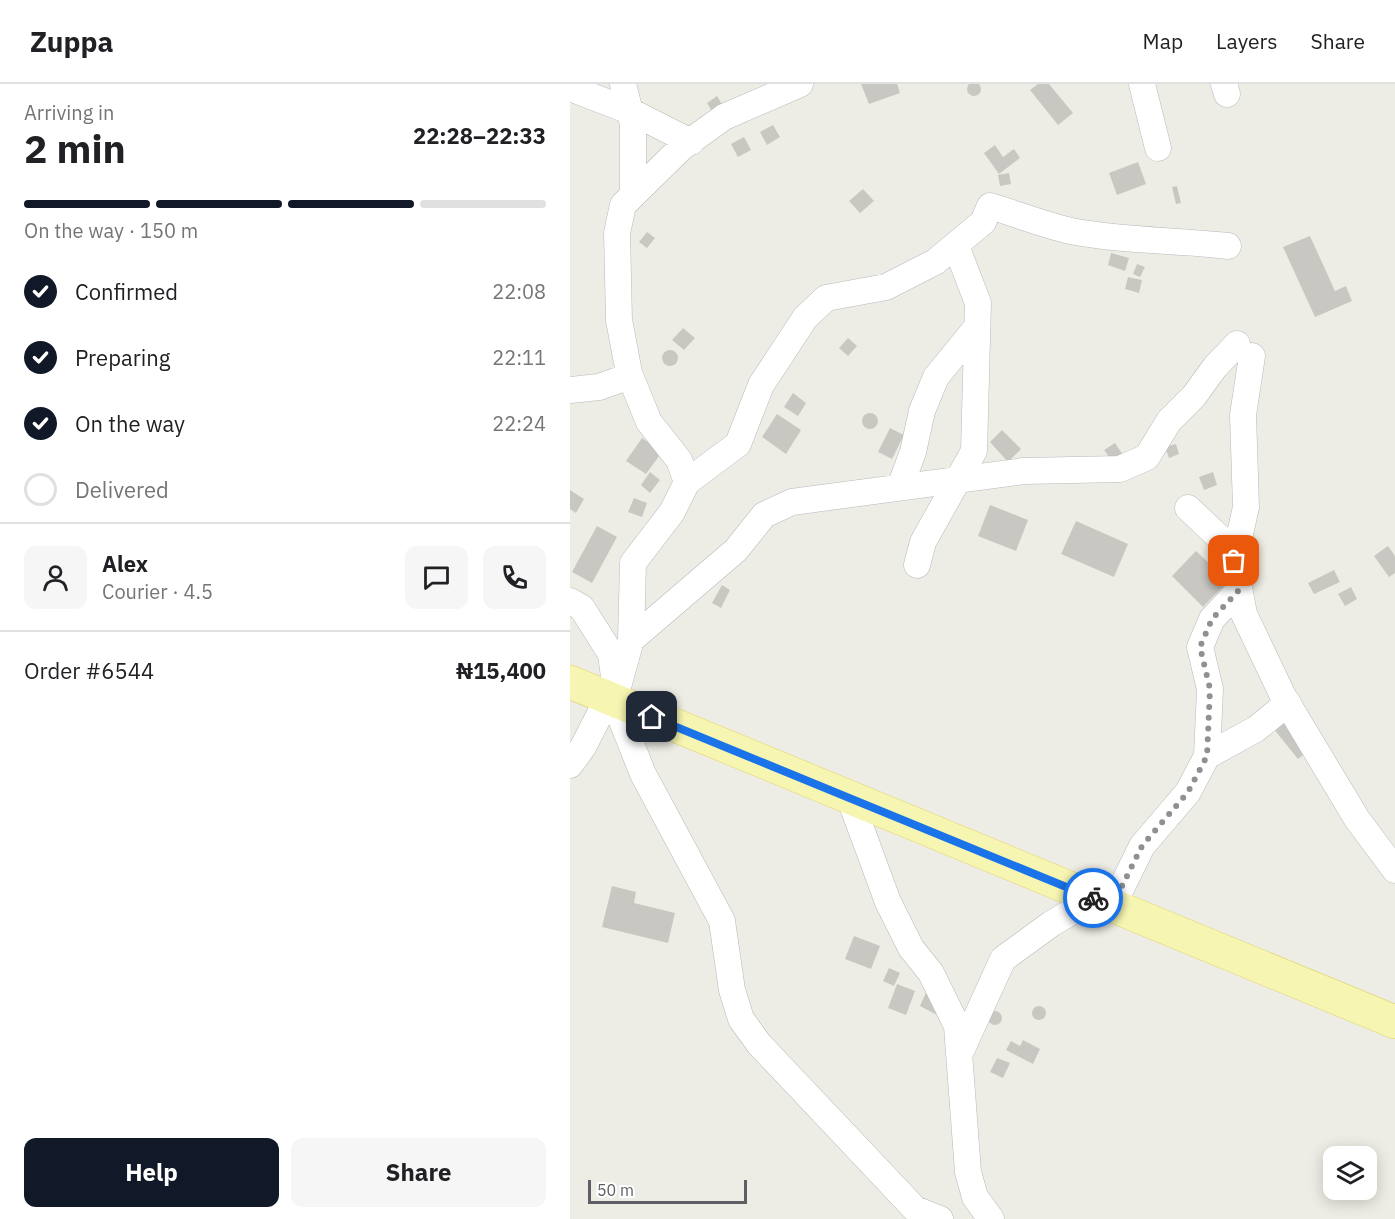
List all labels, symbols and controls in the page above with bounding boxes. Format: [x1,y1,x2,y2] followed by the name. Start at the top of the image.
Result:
[30,23,114,60] text: Zuppa
[1143,27,1183,55] text: Map
[1216,27,1278,55] text: Layers
[1311,27,1365,55] text: Share
[24,99,114,126] text: Arriving in
[413,121,546,150] text: 22:28–22:33
[24,123,126,174] text: 2 min
[24,217,198,244] text: On the way · 150 m
[24,275,57,308] icon: check
[75,277,178,306] text: Confirmed
[492,278,546,305] text: 22:08
[24,341,57,374] icon: check
[75,343,170,372] text: Preparing
[492,344,546,371] text: 22:11
[24,407,57,440] icon: check
[75,409,185,438] text: On the way
[492,410,546,437] text: 22:24
[75,475,169,504] text: Delivered
[1208,535,1259,586] pin
[1217,544,1250,577] icon: bag
[24,546,87,609] button: person
[405,546,468,609] button: chat
[483,546,546,609] button: phone
[102,549,148,578] text: Alex
[102,578,213,605] text: Courier · 4.5
[24,656,154,685] text: Order #6544
[456,656,546,685] text: ₦15,400
[626,691,677,742] pin
[635,700,668,733] icon: home
[1063,868,1123,928] courier
[1077,882,1110,915] icon: bike
[24,1138,279,1207] button: Help
[291,1138,546,1207] button: Share
[1323,1146,1377,1200] map controls
[1323,1146,1377,1200] button: layers
[588,1177,747,1204] scale bar
[597,1180,634,1200] text: 50 m

